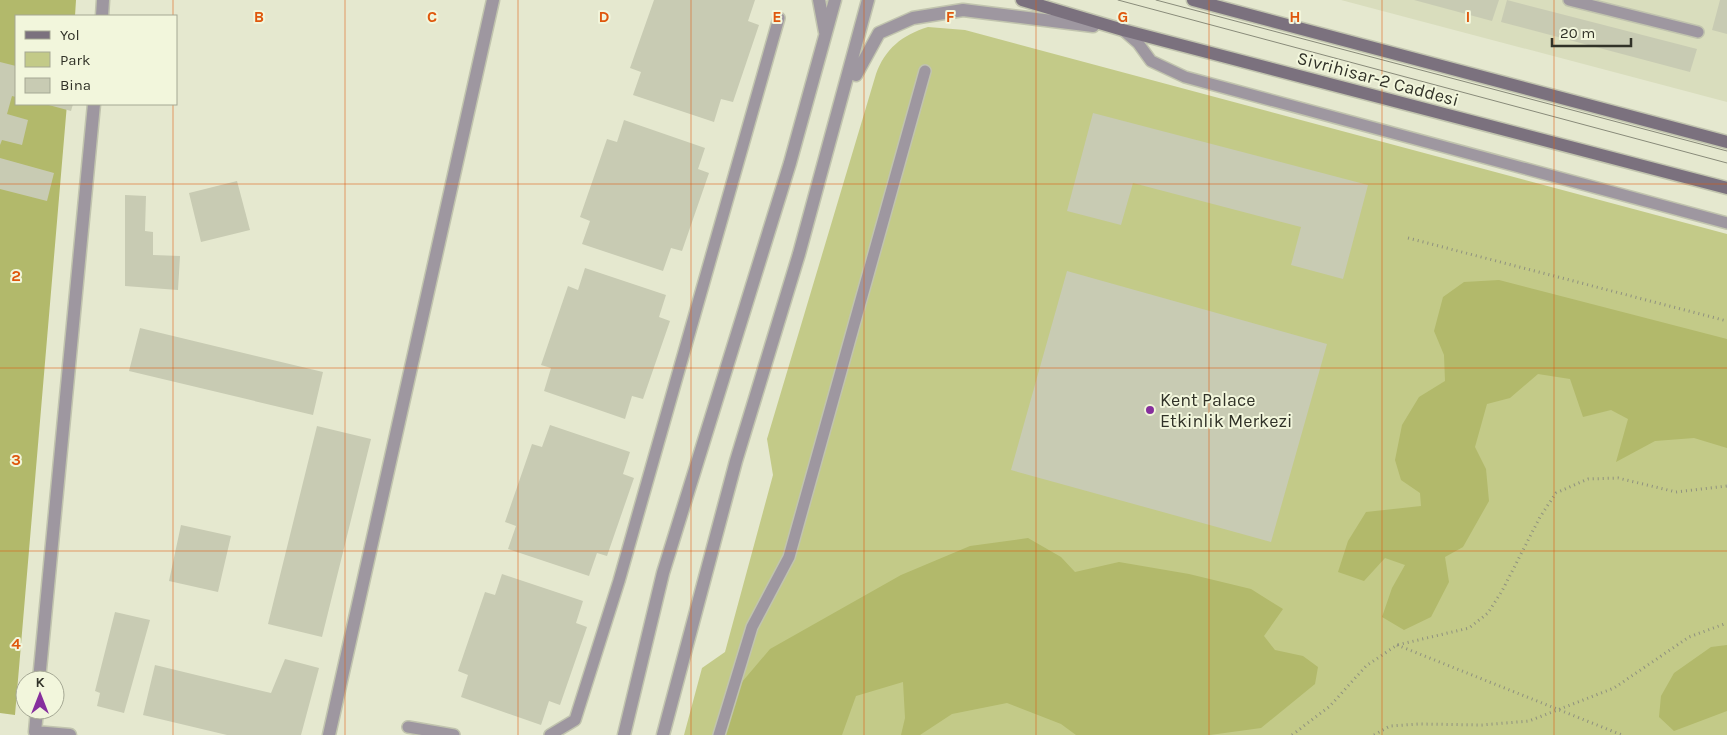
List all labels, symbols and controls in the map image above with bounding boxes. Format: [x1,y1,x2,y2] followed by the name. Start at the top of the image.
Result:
[254,7,264,26] text: B
[427,7,437,26] text: C
[599,7,610,26] text: D
[772,7,782,26] text: E
[946,7,955,26] text: F
[1118,7,1128,26] text: G
[1289,7,1301,26] text: H
[1466,7,1470,26] text: I
[15,15,178,105] legend
[1552,15,1631,47] scale bar
[1560,24,1595,42] text: 20 m
[60,26,80,44] text: Yol
[1295,47,1461,111] street label: Sivrihisar-2 Caddesi
[60,51,90,69] text: Park
[60,76,91,94] text: Bina
[11,266,21,285] text: 2
[1160,389,1292,432] place label: Kent Palace Etkinlik Merkezi
[1144,404,1156,416] marker: Kent Palace Etkinlik Merkezi
[11,450,21,469] text: 3
[11,634,21,653] text: 4
[15,670,65,720] north arrow
[35,674,45,691] text: K

